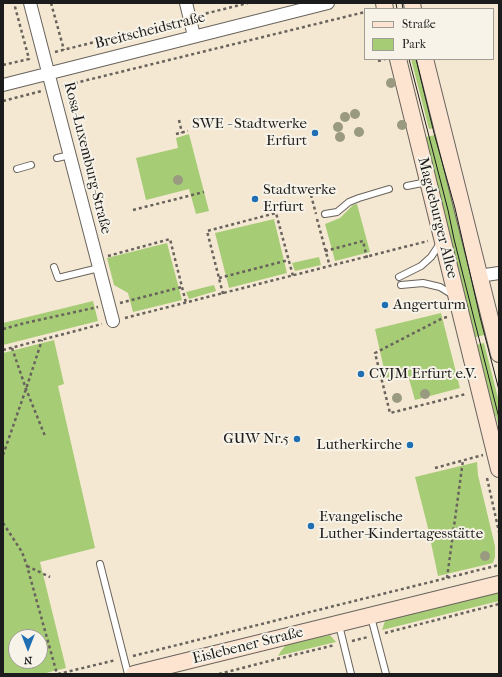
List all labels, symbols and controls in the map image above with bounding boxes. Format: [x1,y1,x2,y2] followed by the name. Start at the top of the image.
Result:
[364,8,494,60] legend
[93,9,207,53] street label: Breitscheidstraße
[402,17,436,31] text: Straße
[402,37,426,51] text: Park
[59,80,115,236] street label: Rosa-Luxemburg-Straße
[192,115,307,150] place label: SWE - Stadtwerke Erfurt
[310,128,320,138] marker: SWE - Stadtwerke Erfurt
[413,155,461,281] street label: Magdeburger Allee
[263,181,336,216] place label: Stadtwerke Erfurt
[250,194,260,204] marker: Stadtwerke Erfurt
[393,296,466,314] place label: Angerturm
[380,300,390,310] marker: Angerturm
[369,365,477,383] place label: CVJM Erfurt e.V.
[356,369,366,379] marker: CVJM Erfurt e.V.
[223,430,289,448] place label: GUW Nr.5
[292,434,302,444] marker: GUW Nr.5
[316,436,402,454] place label: Lutherkirche
[405,440,415,450] marker: Lutherkirche
[319,508,483,543] place label: Evangelische Luther-Kindertagesstätte
[306,521,316,531] marker: Evangelische Luther-Kindertagesstätte
[191,624,305,668] street label: Eislebener Straße
[8,629,48,669] north arrow
[24,654,32,667] text: N

